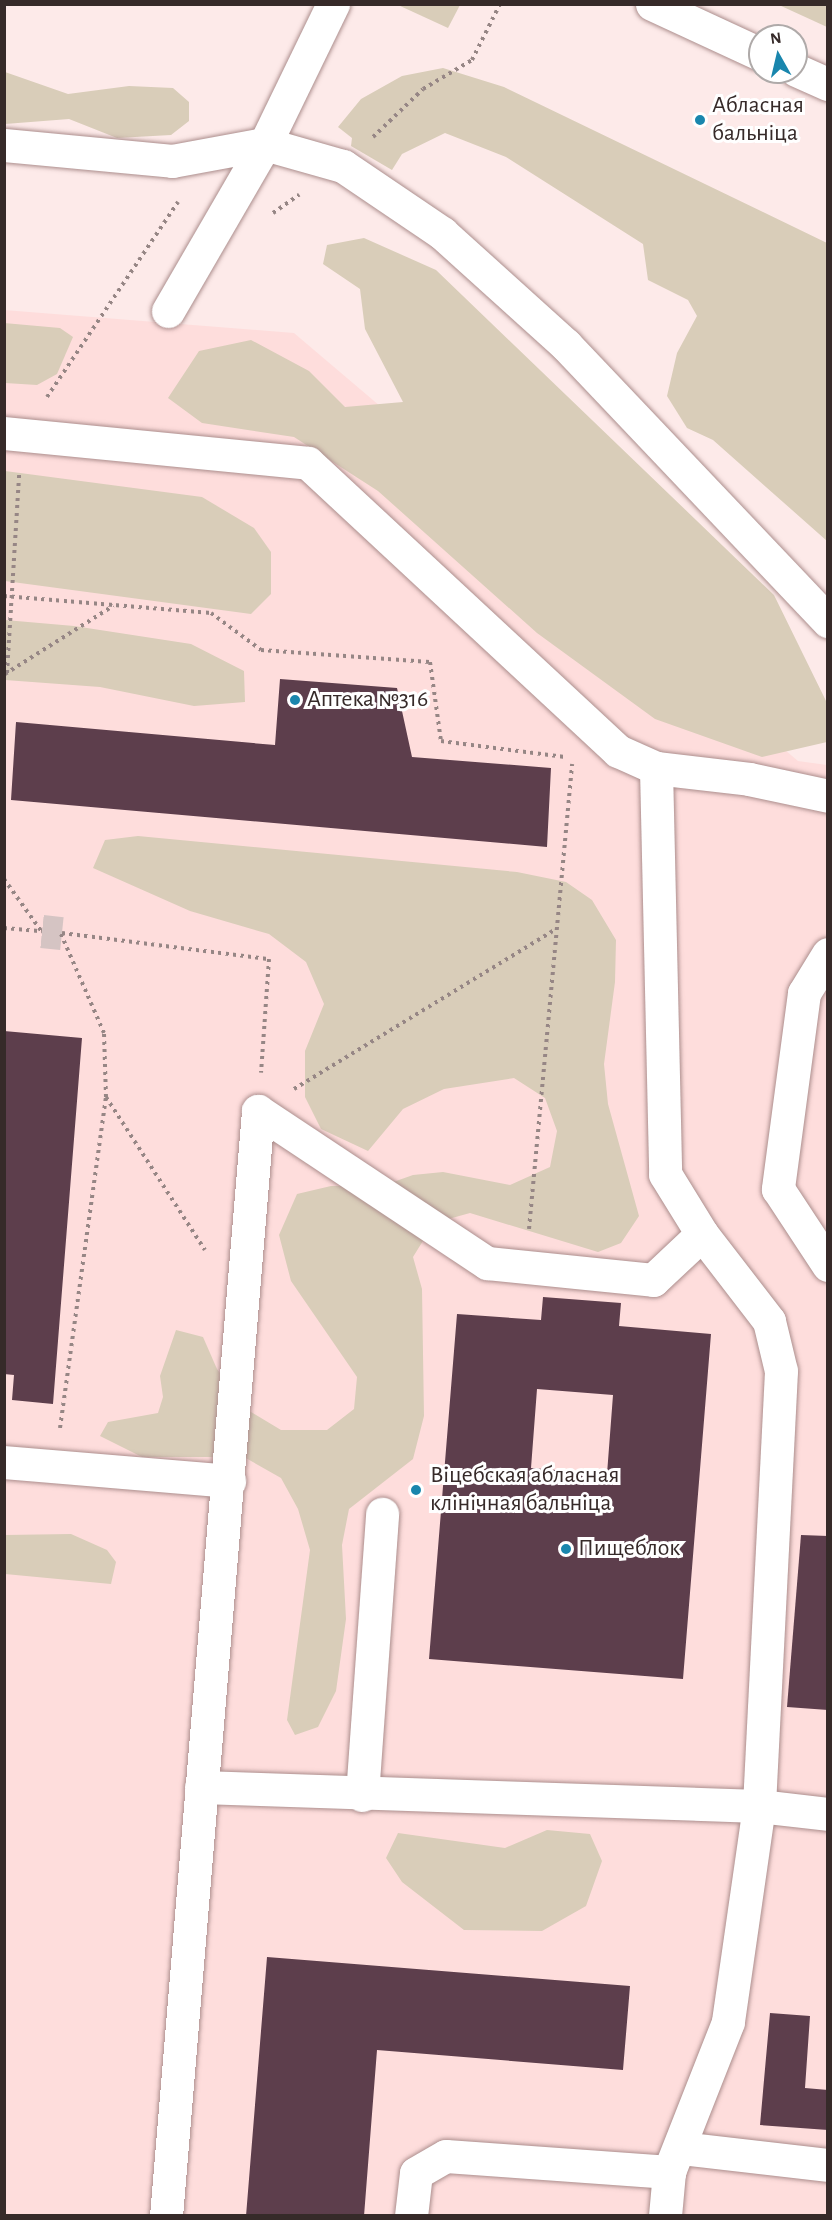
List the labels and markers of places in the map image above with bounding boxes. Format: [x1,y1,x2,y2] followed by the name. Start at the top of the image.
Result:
[712,92,804,148] place label: Абласная бальніца
[693,113,707,127] marker: Абласная бальніца
[307,686,428,714] place label: Аптека №316
[288,693,302,707] marker: Аптека №316
[430,1462,620,1518] place label: Віцебская абласная клінічная бальніца
[407,1481,425,1499] marker: Віцебская абласная клінічная бальніца
[578,1535,680,1563] place label: Пищеблок
[559,1542,573,1556] marker: Пищеблок

